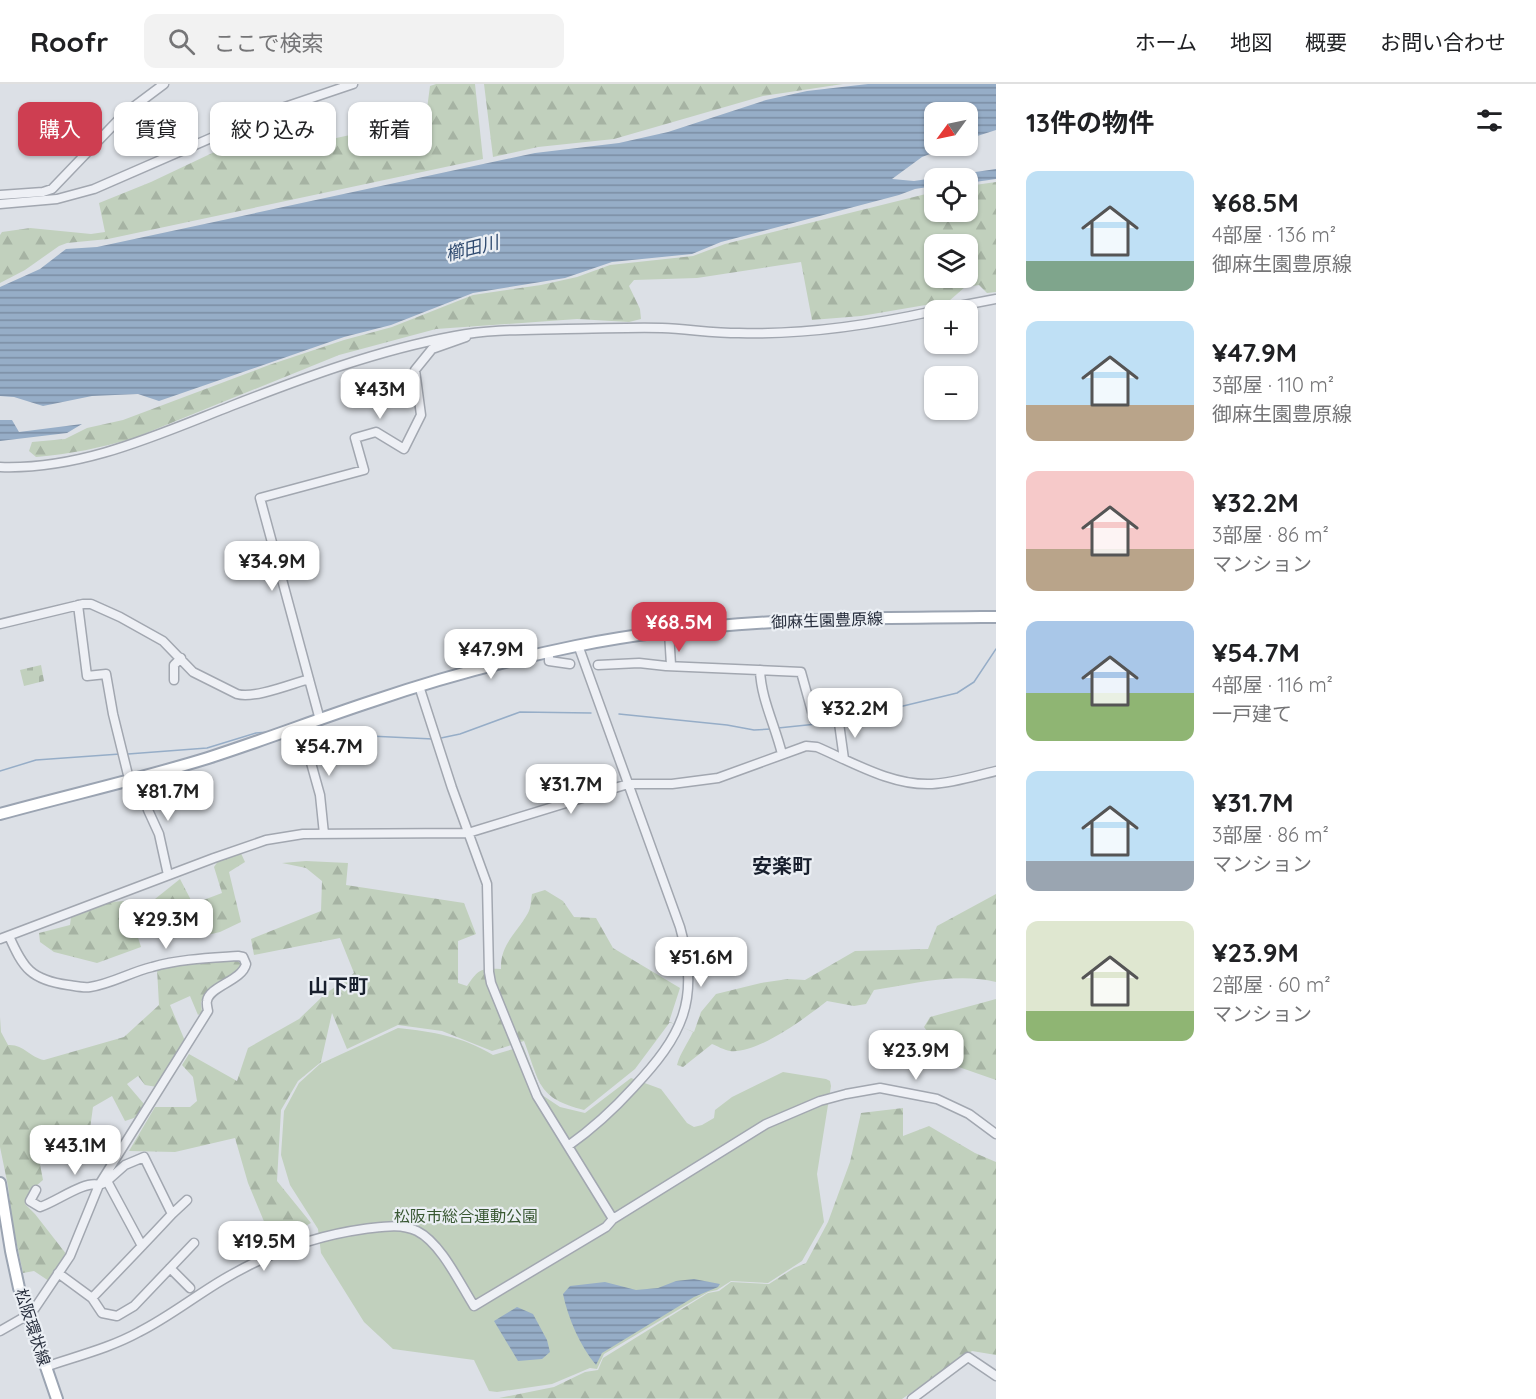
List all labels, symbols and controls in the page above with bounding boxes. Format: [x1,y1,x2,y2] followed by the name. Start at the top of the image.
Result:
[144,14,564,68] search box
[30,24,108,59] text: Roofr
[165,25,198,58] icon: search
[213,29,323,57] text: ここで検索
[1135,29,1197,55] text: ホーム
[1230,29,1272,55] text: 地図
[1305,29,1347,55] text: 概要
[1380,29,1506,55] text: お問い合わせ
[18,102,102,156] chip: 購入
[114,102,198,156] chip: 賃貸
[210,102,336,156] chip: 絞り込み
[348,102,432,156] chip: 新着
[924,102,978,156] north arrow
[924,102,978,420] map controls
[1473,104,1506,137] icon: filters
[1026,106,1154,139] text: 13件の物件
[924,168,978,222] button: locate
[1212,186,1299,219] text: ¥68.5M
[1074,195,1146,267] icon: home
[1212,222,1336,247] text: 4部屋 · 136 m²
[443,230,503,266] water label: 櫛田川
[924,234,978,288] button: layers
[1212,251,1352,276] text: 御麻生園豊原線
[924,300,978,354] button: +
[1212,336,1297,369] text: ¥47.9M
[1074,345,1146,417] icon: home
[924,366,978,420] button: −
[344,369,416,420] pin: ¥43M
[1212,372,1334,397] text: 3部屋 · 110 m²
[355,376,405,401] text: ¥43M
[1212,401,1352,426] text: 御麻生園豊原線
[1212,486,1299,519] text: ¥32.2M
[1074,495,1146,567] icon: home
[1212,522,1329,547] text: 3部屋 · 86 m²
[223,541,321,592] pin: ¥34.9M
[238,548,306,573] text: ¥34.9M
[1212,551,1312,576] text: マンション
[630,602,728,653] pin: ¥68.5M
[771,608,883,632] street label: 御麻生園豊原線
[646,609,712,634] text: ¥68.5M
[442,629,540,680] pin: ¥47.9M
[458,636,524,661] text: ¥47.9M
[1212,636,1300,669] text: ¥54.7M
[1074,645,1146,717] icon: home
[1212,672,1333,697] text: 4部屋 · 116 m²
[806,688,904,739] pin: ¥32.2M
[822,695,888,720] text: ¥32.2M
[1212,701,1292,726] text: 一戸建て
[280,726,378,777] pin: ¥54.7M
[295,733,363,758] text: ¥54.7M
[522,764,620,815] pin: ¥31.7M
[119,771,217,822] pin: ¥81.7M
[540,771,602,796] text: ¥31.7M
[137,778,200,803] text: ¥81.7M
[1212,786,1294,819] text: ¥31.7M
[1074,795,1146,867] icon: home
[1212,822,1329,847] text: 3部屋 · 86 m²
[1212,851,1312,876] text: マンション
[752,853,812,878] district label: 安楽町
[117,899,215,950] pin: ¥29.3M
[133,906,199,931] text: ¥29.3M
[1212,936,1299,969] text: ¥23.9M
[652,937,750,988] pin: ¥51.6M
[669,944,733,969] text: ¥51.6M
[1074,945,1146,1017] icon: home
[1212,972,1331,997] text: 2部屋 · 60 m²
[308,973,368,998] district label: 山下町
[1212,1001,1312,1026] text: マンション
[867,1030,965,1081] pin: ¥23.9M
[883,1037,949,1062] text: ¥23.9M
[26,1125,124,1176] pin: ¥43.1M
[44,1132,106,1157] text: ¥43.1M
[394,1206,538,1226] park label: 松阪市総合運動公園
[215,1221,313,1272] pin: ¥19.5M
[232,1228,296,1253] text: ¥19.5M
[11,1286,55,1368] street label: 松阪環状線

